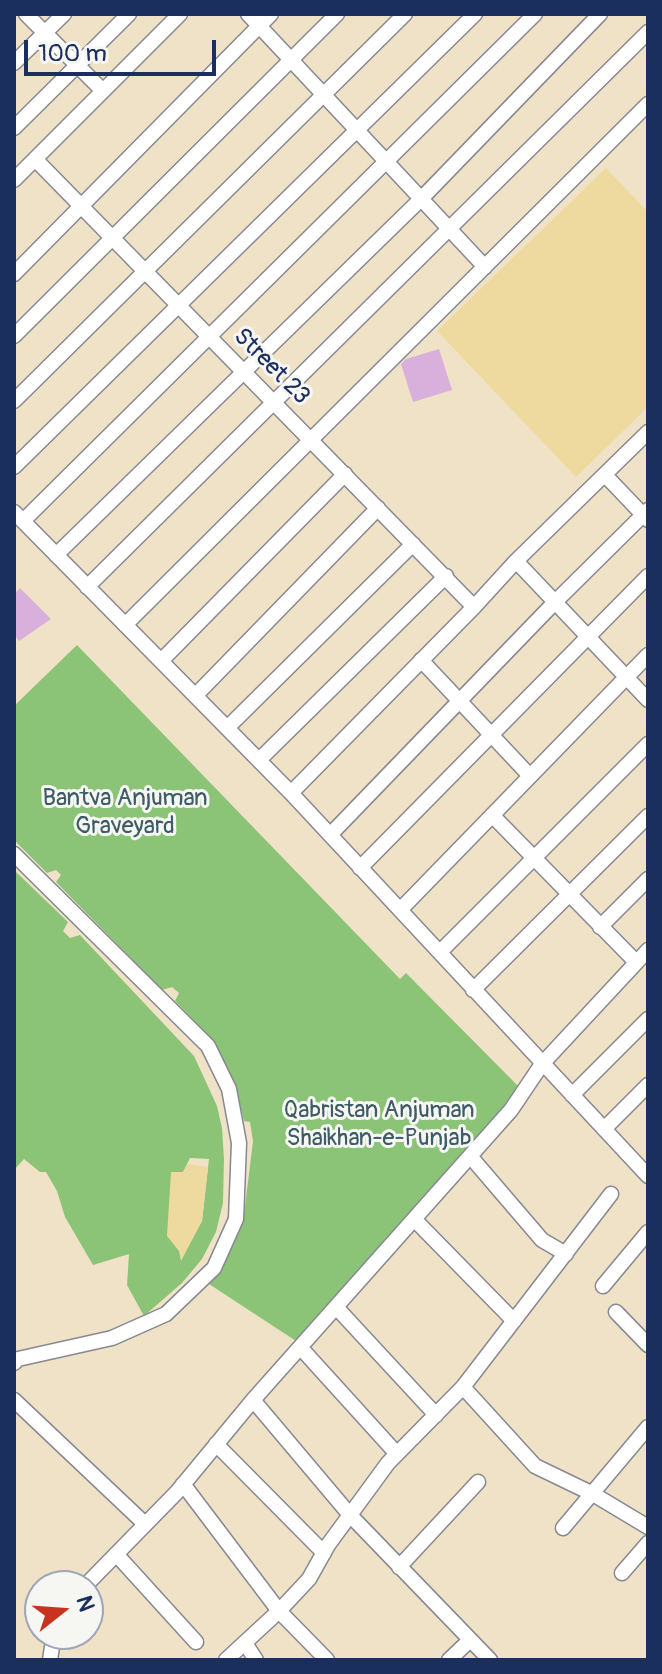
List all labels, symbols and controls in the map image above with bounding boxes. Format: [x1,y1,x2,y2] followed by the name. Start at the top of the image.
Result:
[28,24,220,74] scale bar
[38,39,107,68] text: 100 m
[227,323,315,411] street label: Street 23
[42,785,208,841] park label: Bantva Anjuman Graveyard
[284,1097,474,1153] park label: Qabristan Anjuman Shaikhan-e-Punjab
[24,1570,104,1650] north arrow
[69,1592,101,1615] text: N

